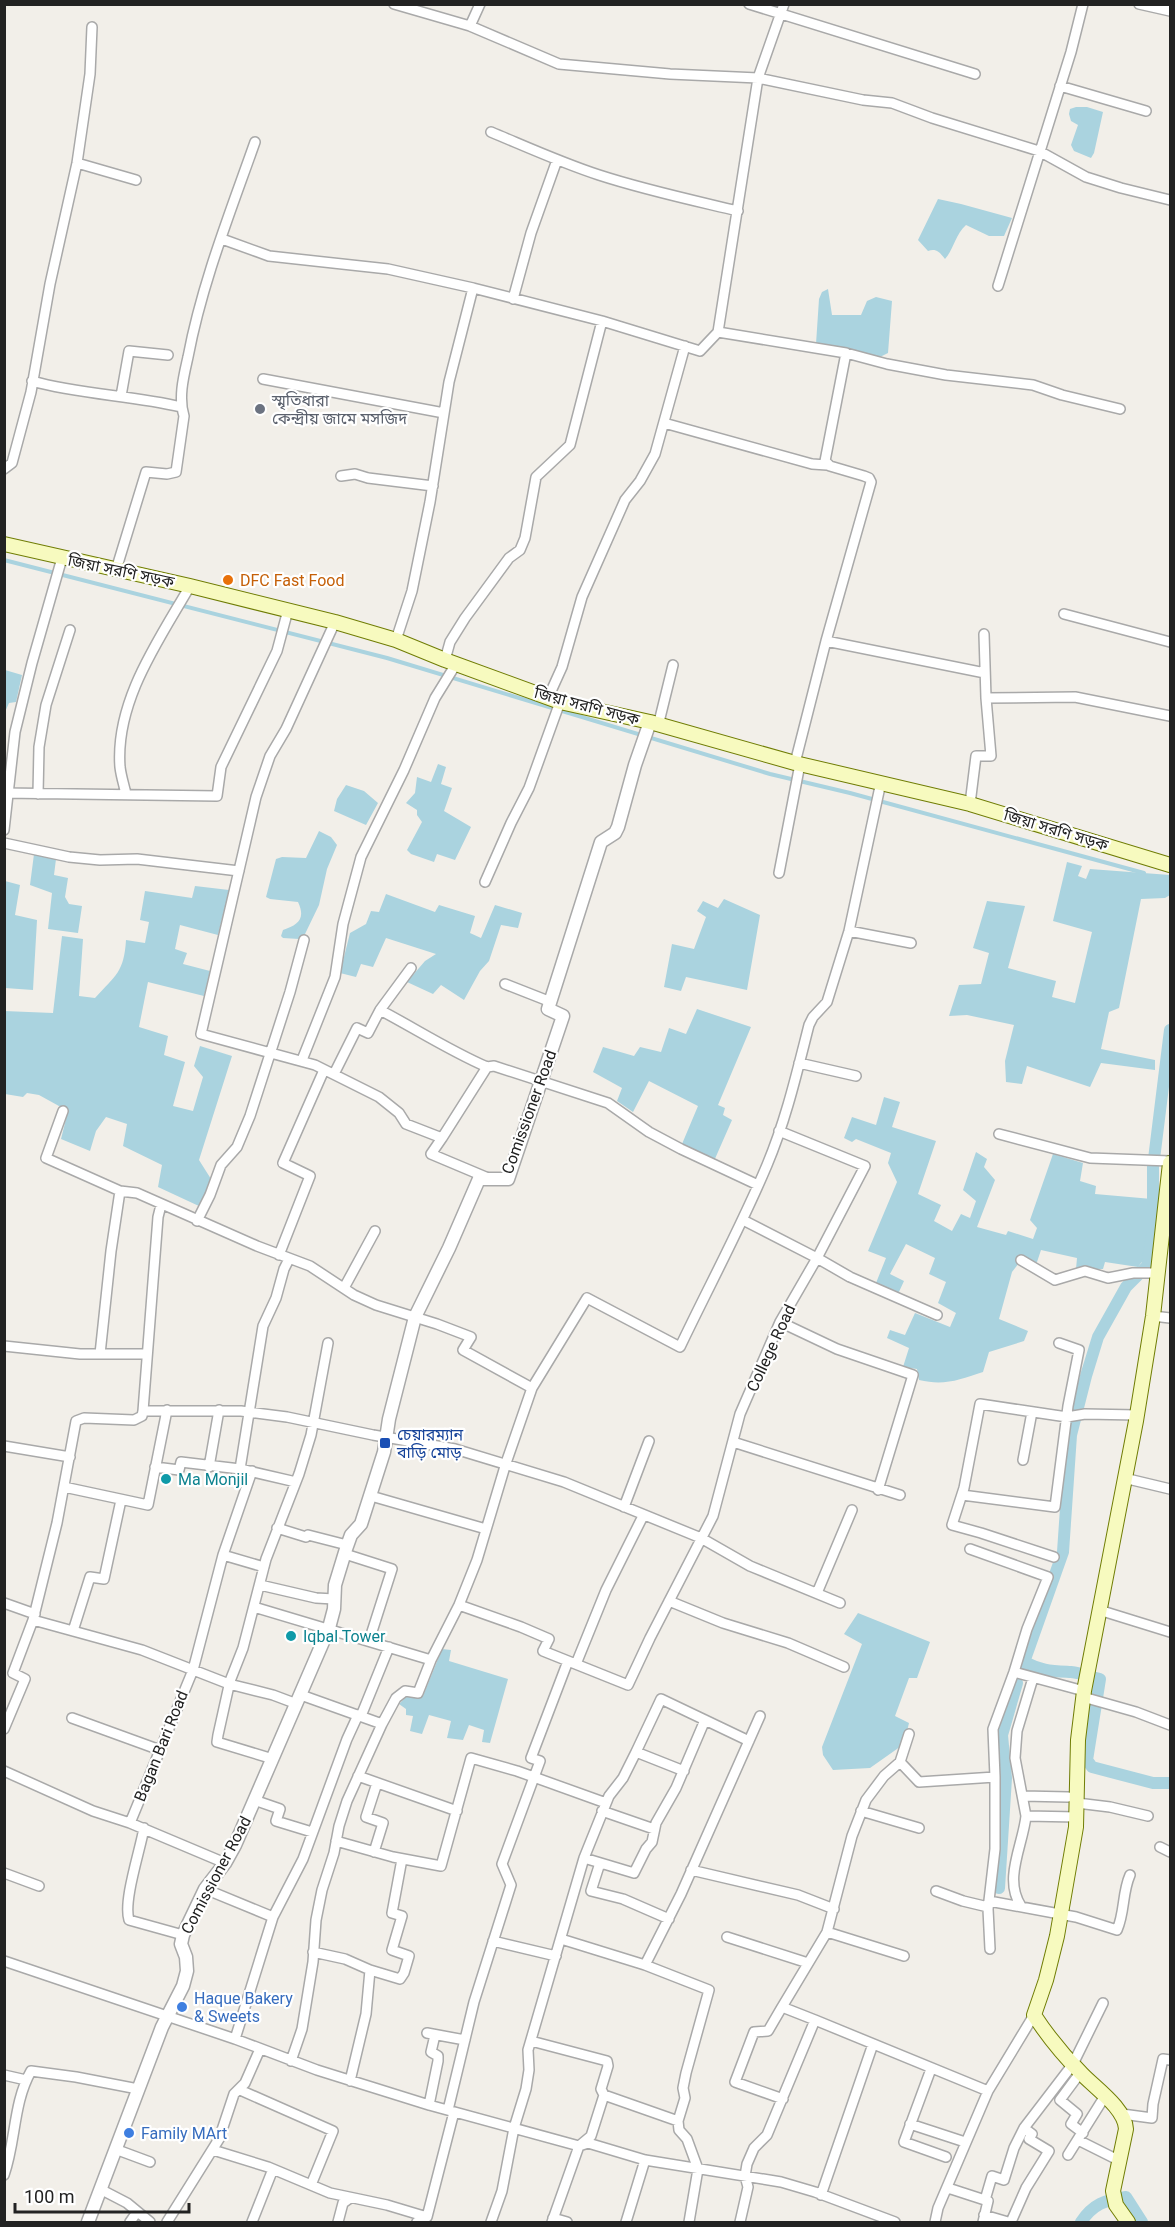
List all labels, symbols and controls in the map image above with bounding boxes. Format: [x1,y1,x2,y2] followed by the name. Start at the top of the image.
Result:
[271,391,408,428] place label: স্মৃতিধারা কেন্দ্রীয় জামে মসজিদ
[253,402,267,416] marker: স্মৃতিধারা কেন্দ্রীয় জামে মসজিদ
[65,550,177,592] street label: জিয়া সরণি সড়ক
[240,571,344,590] place label: DFC Fast Food
[221,573,235,587] marker: DFC Fast Food
[531,683,643,729] street label: জিয়া সরণি সড়ক
[1001,805,1112,855] street label: জিয়া সরণি সড়ক
[498,1047,560,1177] street label: Comissioner Road
[743,1301,799,1395] street label: College Road
[396,1425,464,1462] place label: চেয়ারম্যান বাড়ি মোড়
[378,1436,392,1450] marker: চেয়ারম্যান বাড়ি মোড়
[178,1470,248,1489] place label: Ma Monjil
[159,1472,173,1486] marker: Ma Monjil
[303,1627,386,1646] place label: Iqbal Tower
[284,1629,298,1643] marker: Iqbal Tower
[130,1688,192,1804] street label: Bagan Bari Road
[177,1813,255,1937] street label: Comissioner Road
[194,1989,293,2026] place label: Haque Bakery & Sweets
[175,2000,189,2014] marker: Haque Bakery & Sweets
[141,2124,227,2143] place label: Family MArt
[122,2126,136,2140] marker: Family MArt
[15,2176,189,2214] scale bar
[24,2186,75,2207] text: 100 m

